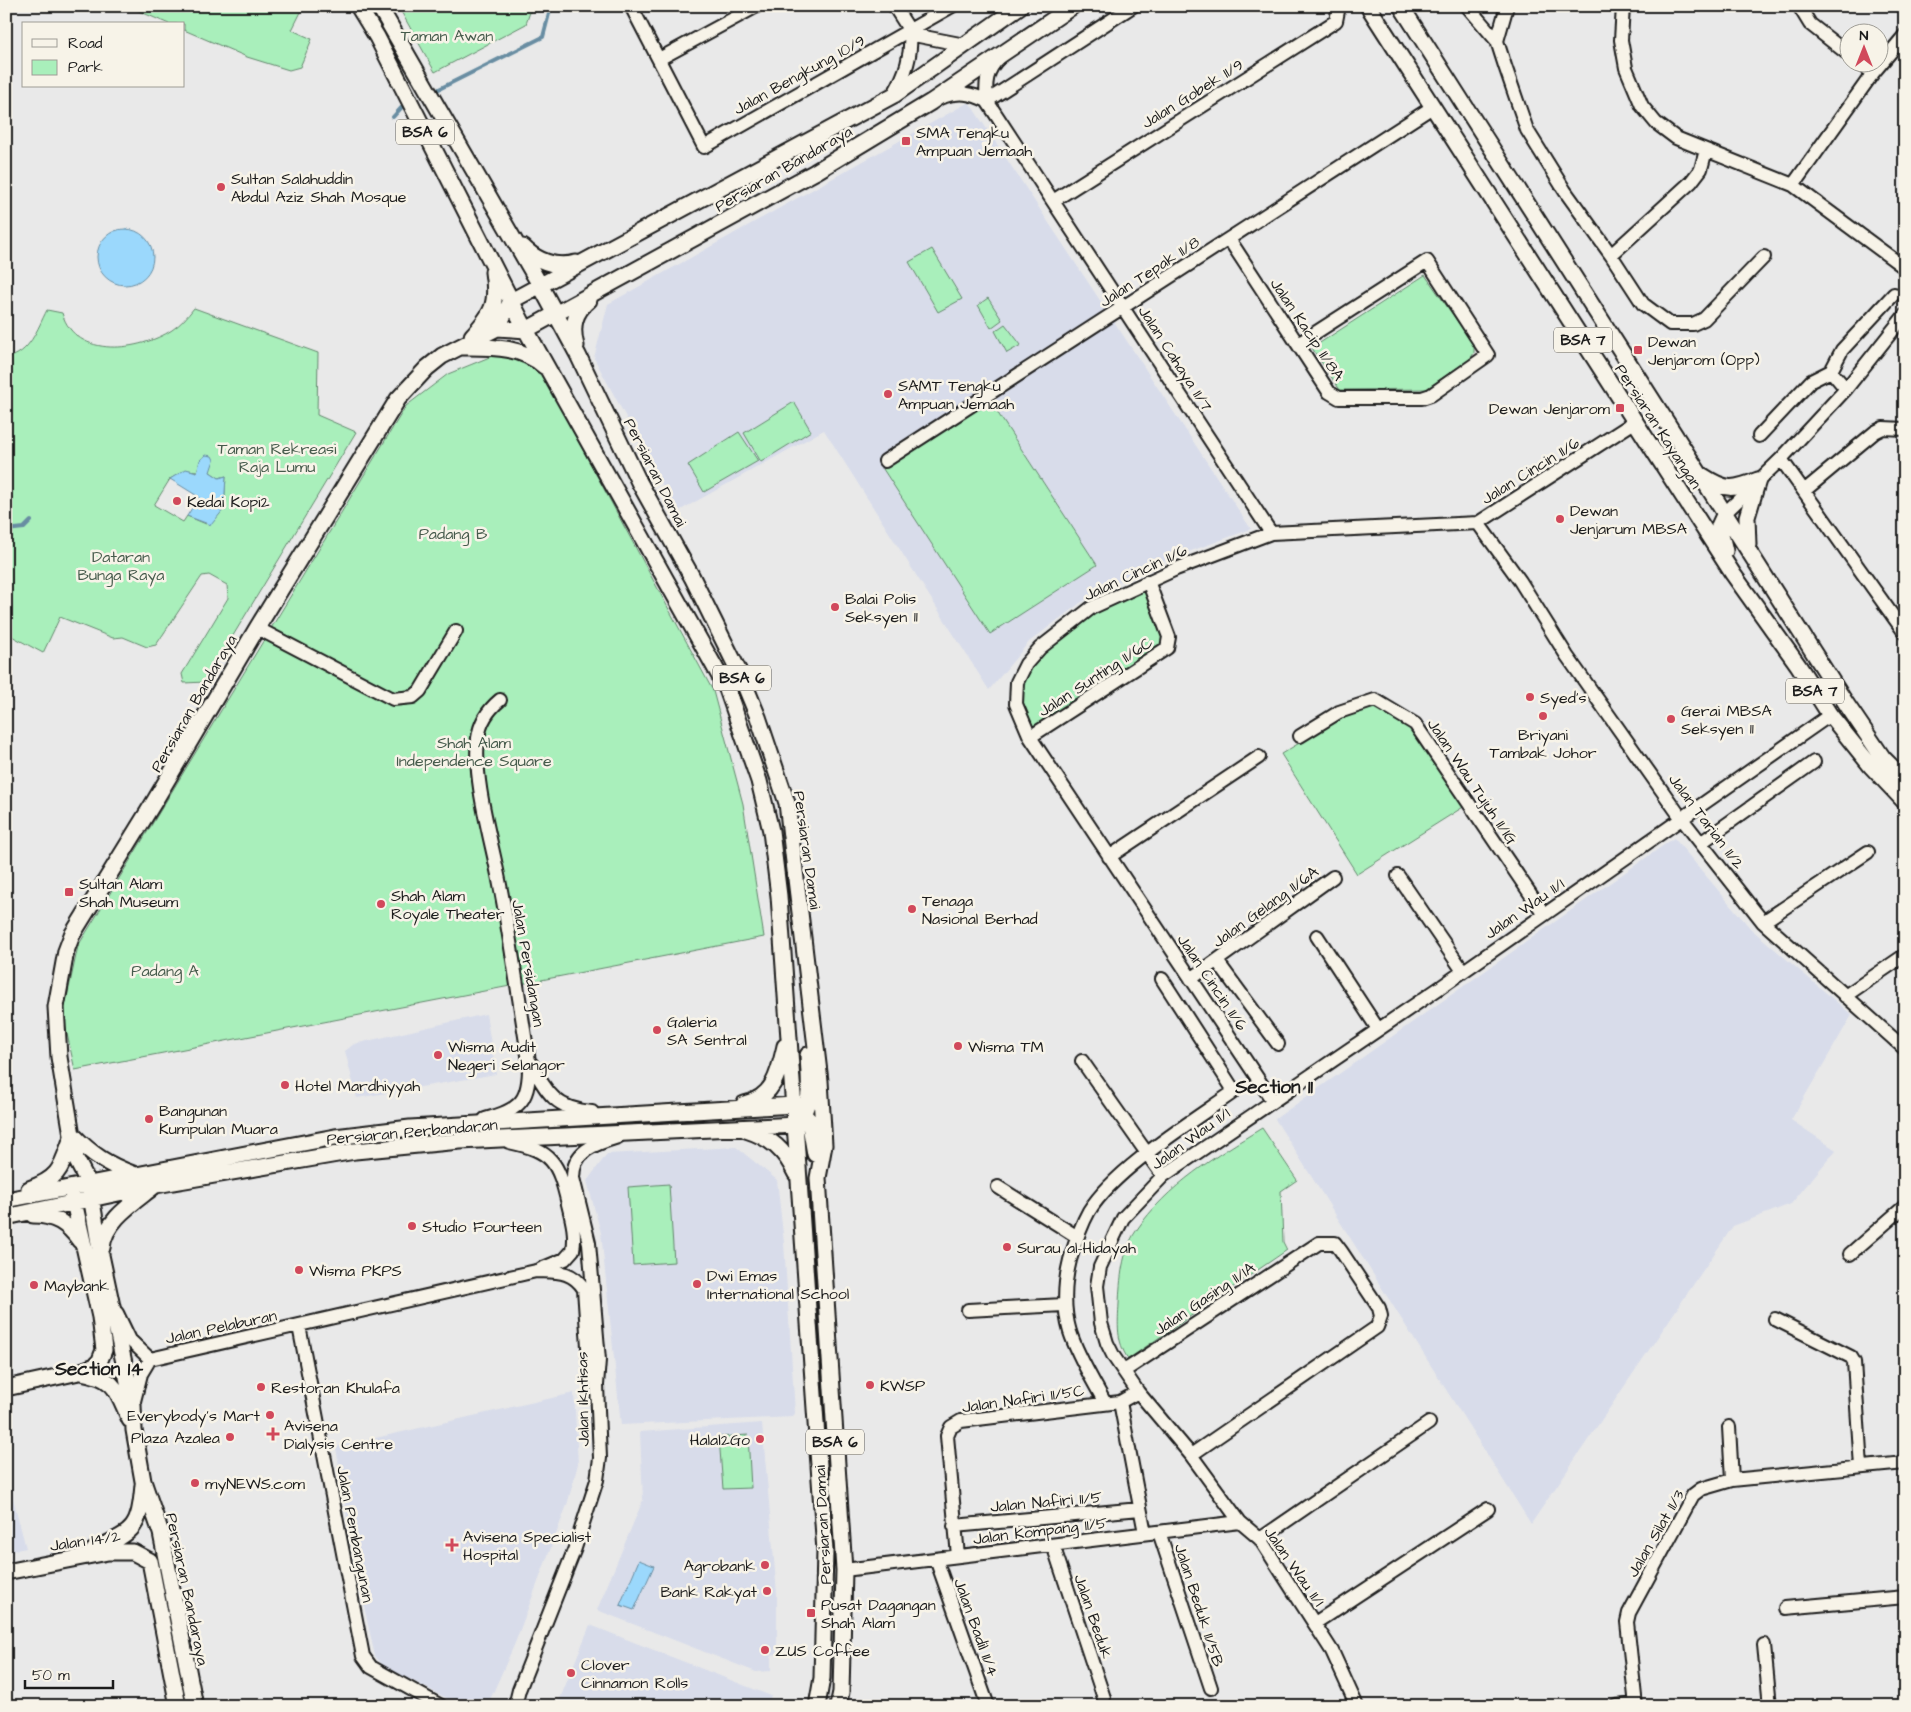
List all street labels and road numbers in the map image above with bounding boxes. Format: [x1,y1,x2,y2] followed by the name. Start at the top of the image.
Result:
[730,30,870,121] street label: Jalan Bengkung 10/9
[1137,54,1248,134] street label: Jalan Gobek 11/9
[396,120,454,144] road number: BSA 6
[711,120,857,218] street label: Persiaran Bandaraya
[1095,231,1204,312] street label: Jalan Tepak 11/8
[1265,274,1350,385] street label: Jalan Kacip 11/8A
[1132,301,1218,416] street label: Jalan Cahaya 11/7
[1554,328,1612,352] road number: BSA 7
[1609,360,1707,494] street label: Persiaran Kayangan
[618,414,692,531] street label: Persiaran Damai
[1477,432,1584,510] street label: Jalan Cincin 11/6
[1080,539,1191,606] street label: Jalan Cincin 11/6
[145,631,243,777] street label: Persiaran Bandaraya
[1034,632,1158,723] street label: Jalan Sunting 11/6C
[713,666,771,690] road number: BSA 6
[1786,678,1844,704] road number: BSA 7
[1422,714,1522,849] street label: Jalan Wau Tujuh 11/1G
[1663,769,1749,874] street label: Jalan Tarian 11/2
[788,790,826,911] street label: Persiaran Damai
[1208,861,1324,954] street label: Jalan Gelang 11/6A
[1480,873,1569,944] street label: Jalan Wau 11/1
[505,898,550,1029] street label: Jalan Persidangan
[1172,930,1253,1035] street label: Jalan Cincin 11/6
[1147,1103,1235,1175] street label: Jalan Wau 11/1
[326,1114,499,1150] street label: Persiaran Perbandaran
[1150,1257,1260,1342] street label: Jalan Gasing 11/1A
[164,1304,279,1350] street label: Jalan Pelaburan
[571,1351,595,1447] street label: Jalan Ikhtisas
[960,1380,1086,1418] street label: Jalan Nafiri 11/5C
[806,1430,864,1454] road number: BSA 6
[330,1464,379,1605] street label: Jalan Pembangunan
[809,1464,837,1585] street label: Persiaran Damai
[989,1486,1104,1518] street label: Jalan Nafiri 11/5
[1622,1486,1690,1581] street label: Jalan Silat 11/3
[159,1511,214,1668] street label: Persiaran Bandaraya
[972,1512,1109,1551] street label: Jalan Kompang 11/5
[1259,1522,1330,1611] street label: Jalan Wau 11/1
[48,1525,122,1557] street label: Jalan 14/2
[1169,1541,1230,1670] street label: Jalan Beduk 11/5B
[1068,1571,1118,1662] street label: Jalan Beduk
[948,1575,1004,1680] street label: Jalan Badil 11/4

